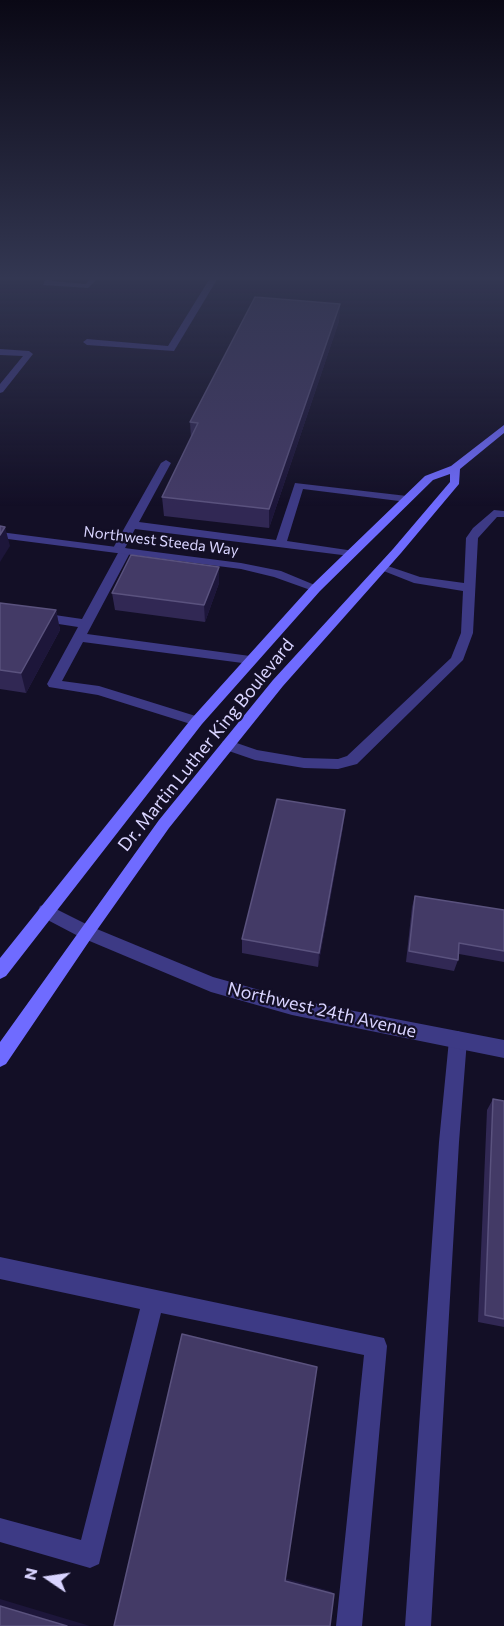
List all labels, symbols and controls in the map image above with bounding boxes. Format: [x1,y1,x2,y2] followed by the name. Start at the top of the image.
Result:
[82,523,240,559] street label: Northwest Steeda Way
[114,634,298,856] street label: Dr. Martin Luther King Boulevard
[225,978,419,1042] street label: Northwest 24th Avenue
[18,1548,78,1608] north arrow
[19,1566,41,1582] text: N

